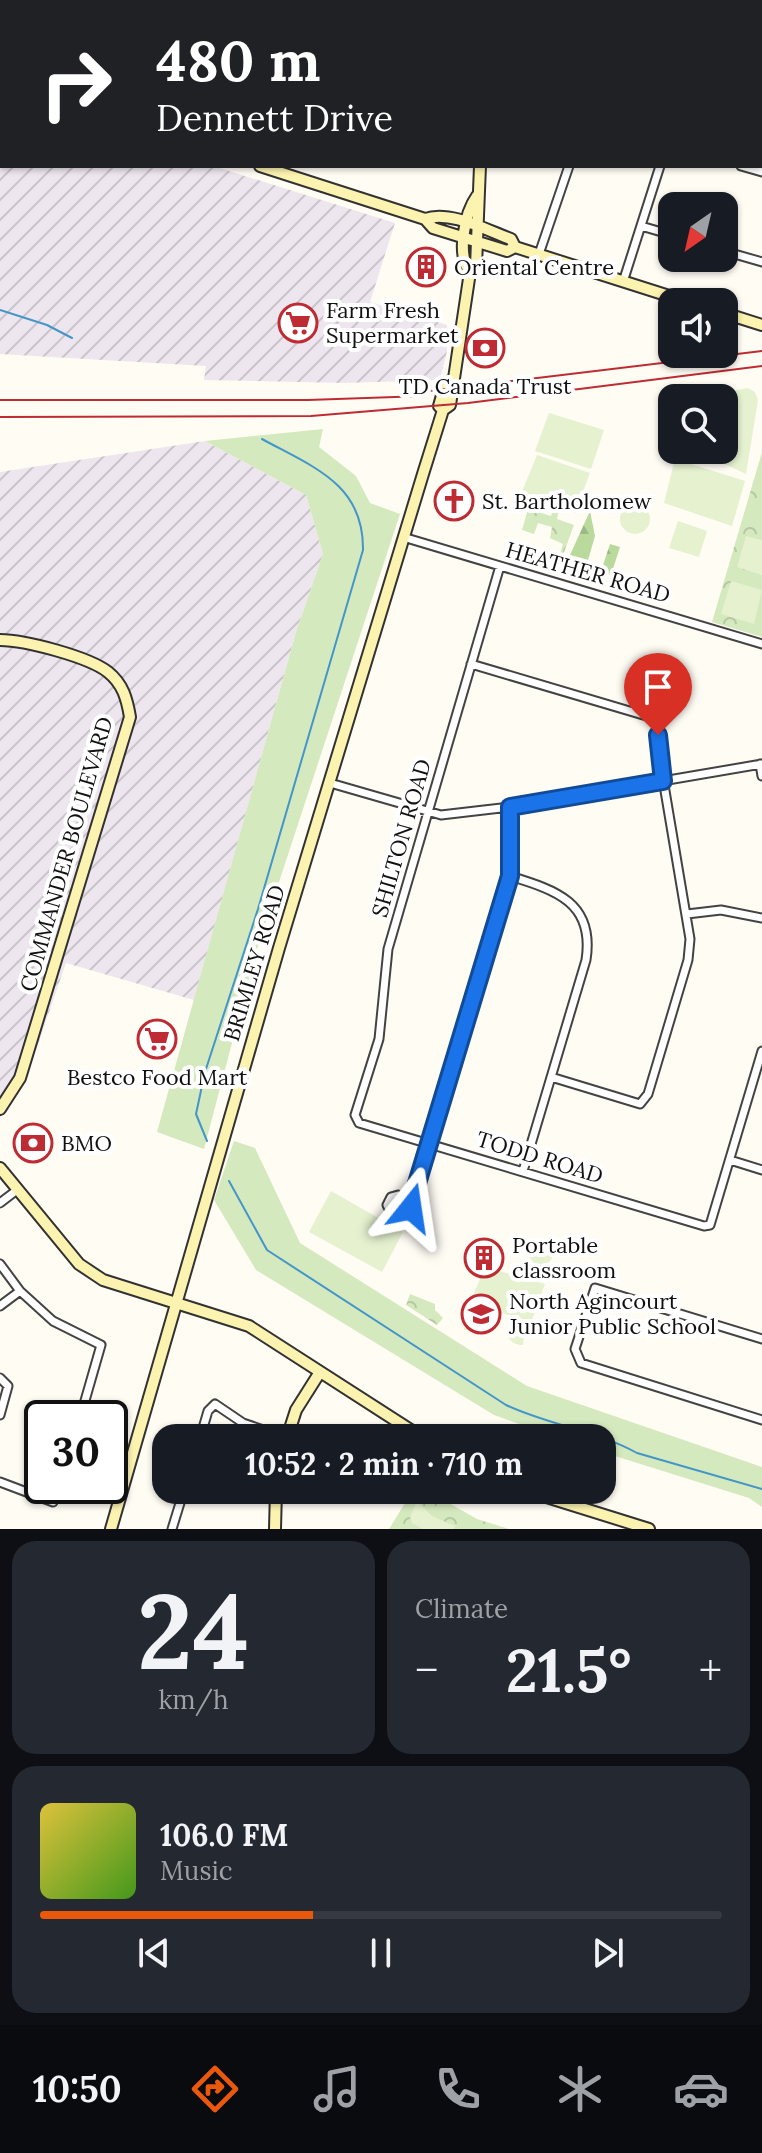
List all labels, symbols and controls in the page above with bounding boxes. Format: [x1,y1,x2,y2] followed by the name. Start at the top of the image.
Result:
[156,25,321,96] text: 480 m
[24,32,128,136] icon: right
[156,95,393,141] text: Dennett Drive
[658,192,738,272] north arrow
[658,192,738,464] map controls
[405,246,447,288] building icon: Oriental Centre
[454,253,614,281] place label: Oriental Centre
[658,288,738,368] button: sound
[326,296,459,349] place label: Farm Fresh Supermarket
[277,302,319,344] supermarket icon: Farm Fresh Supermarket
[464,327,506,369] bank icon: TD Canada Trust
[398,372,572,400] place label: TD Canada Trust
[658,384,738,464] button: search
[433,480,475,522] church icon: St. Bartholomew
[482,487,652,515] place label: St. Bartholomew
[503,535,673,609] street label: HEATHER ROAD
[624,653,692,735] pin
[636,665,680,709] icon: arrive
[13,713,119,995] street label: COMMANDER BOULEVARD
[365,756,437,920] street label: SHILTON ROAD
[217,881,291,1045] street label: BRIMLEY ROAD
[136,1018,178,1060] supermarket icon: Bestco Food Mart
[67,1063,248,1091] place label: Bestco Food Mart
[12,1122,54,1164] bank icon: BMO
[473,1124,607,1190] street label: TODD ROAD
[61,1129,112,1157] place label: BMO
[369,1166,453,1250] position arrow
[512,1231,616,1284] place label: Portable classroom
[463,1237,505,1279] building icon: Portable classroom
[508,1287,716,1340] place label: North Agincourt Junior Public School
[460,1293,502,1335] school or university icon: North Agincourt Junior Public School
[24,1400,128,1504] speed limit sign: 30
[245,1445,523,1483] text: 10:52 · 2 min · 710 m
[137,1564,250,1697] text: 24
[415,1592,508,1625] text: Climate
[506,1632,631,1708] text: 21.5°
[415,1642,438,1698] text: −
[699,1642,722,1698] text: +
[158,1683,229,1716] text: km/h
[160,1816,288,1854] text: 106.0 FM
[160,1854,233,1887] text: Music
[132,1931,176,1975] icon: previous
[359,1931,403,1975] icon: pause
[586,1931,630,1975] icon: next
[187,2061,243,2117] icon: directions
[309,2061,365,2117] icon: music
[430,2061,486,2117] icon: phone
[552,2061,608,2117] icon: climate
[673,2061,729,2117] icon: car
[33,2066,122,2112] text: 10:50

